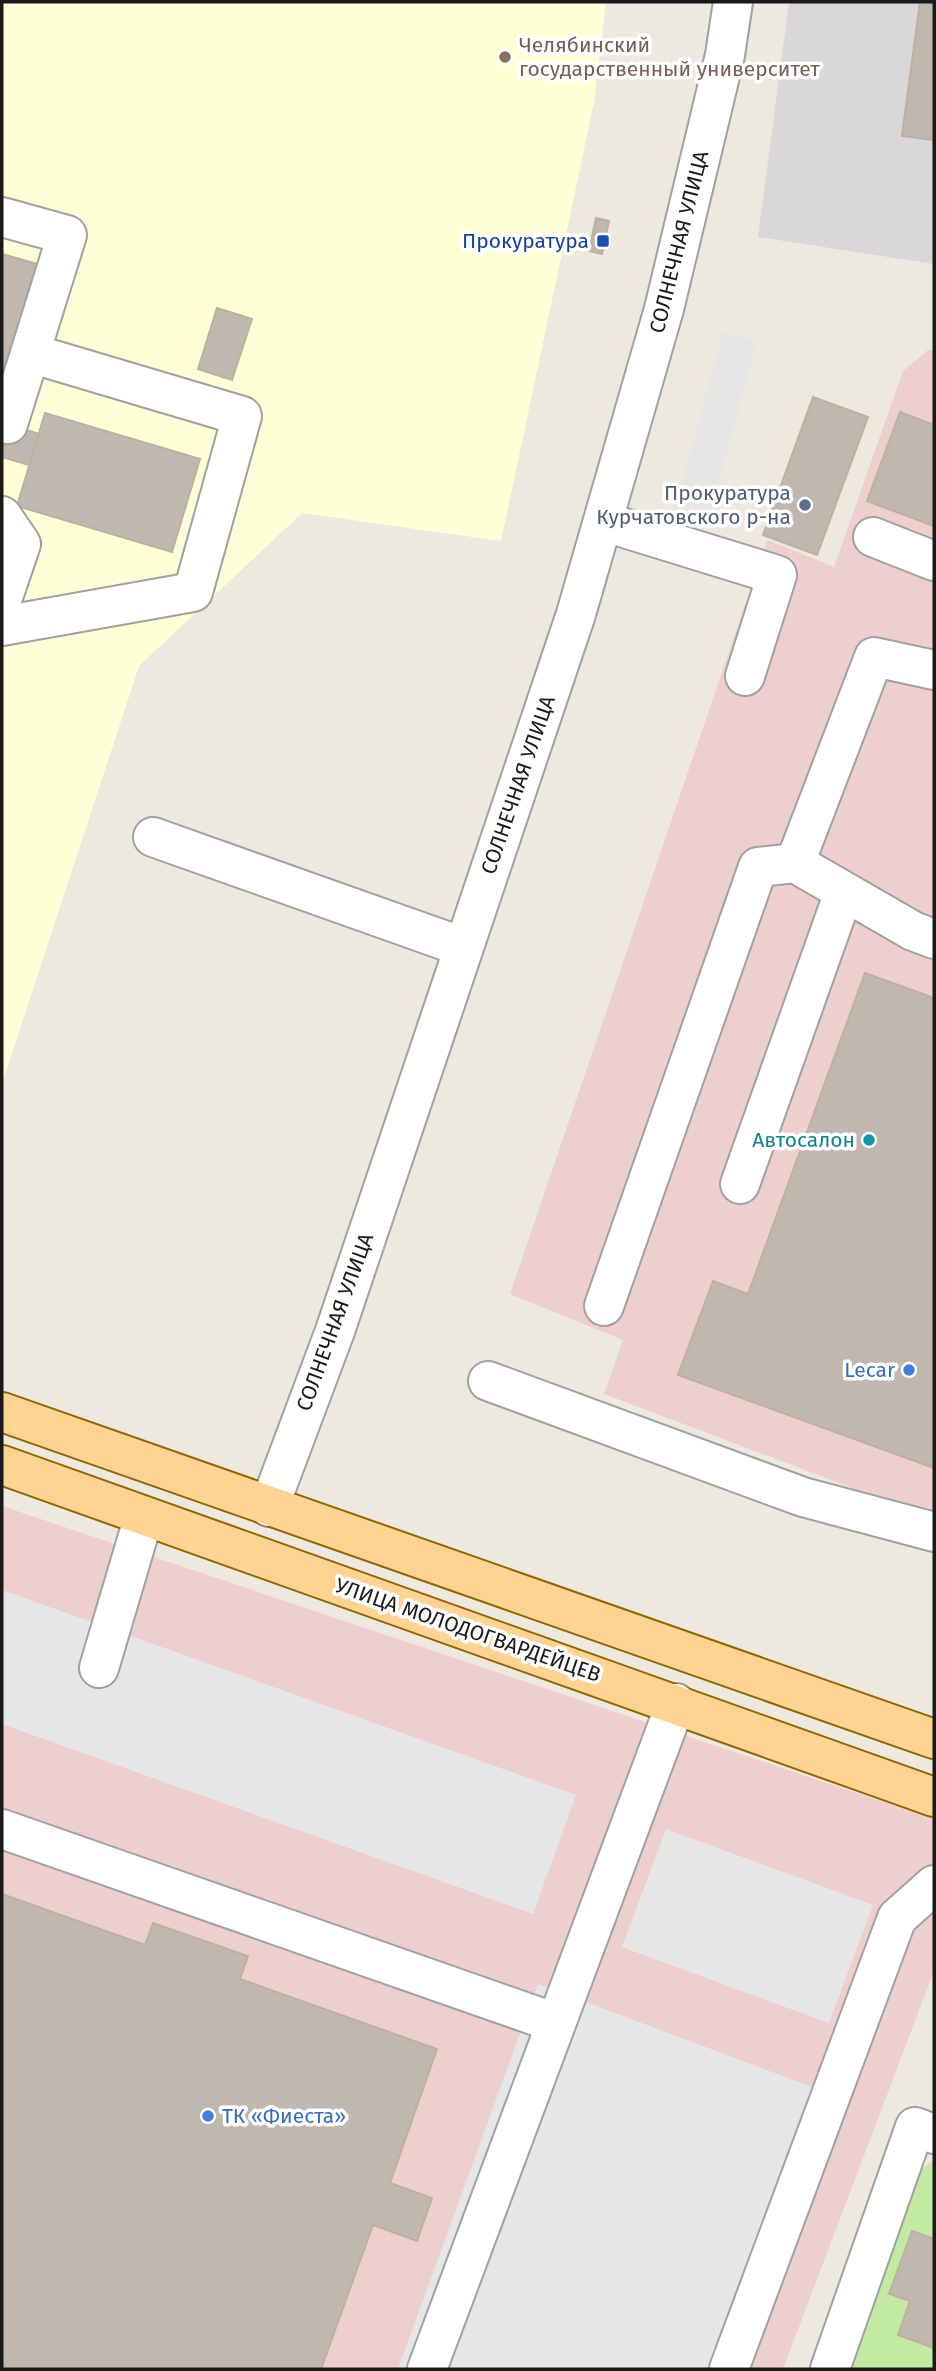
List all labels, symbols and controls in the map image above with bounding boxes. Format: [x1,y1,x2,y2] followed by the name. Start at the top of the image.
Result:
[519,32,820,82] place label: Челябинский государственный университет
[497,49,513,65] marker: Челябинский государственный университет
[644,148,714,336] street label: СОЛНЕЧНАЯ УЛИЦА
[462,228,589,254] place label: Прокуратура
[595,233,611,249] marker: Прокуратура
[596,480,791,530] place label: Прокуратура Курчатовского р-на
[797,497,813,513] marker: Прокуратура Курчатовского р-на
[475,692,561,878] street label: СОЛНЕЧНАЯ УЛИЦА
[752,1127,855,1153] place label: Автосалон
[861,1132,877,1148] marker: Автосалон
[291,1230,379,1414] street label: СОЛНЕЧНАЯ УЛИЦА
[844,1357,895,1383] place label: Lecar
[901,1362,917,1378] marker: Lecar
[332,1572,604,1688] street label: УЛИЦА МОЛОДОГВАРДЕЙЦЕВ
[222,2103,346,2129] place label: ТК «Фиеста»
[200,2108,216,2124] marker: ТК «Фиеста»

